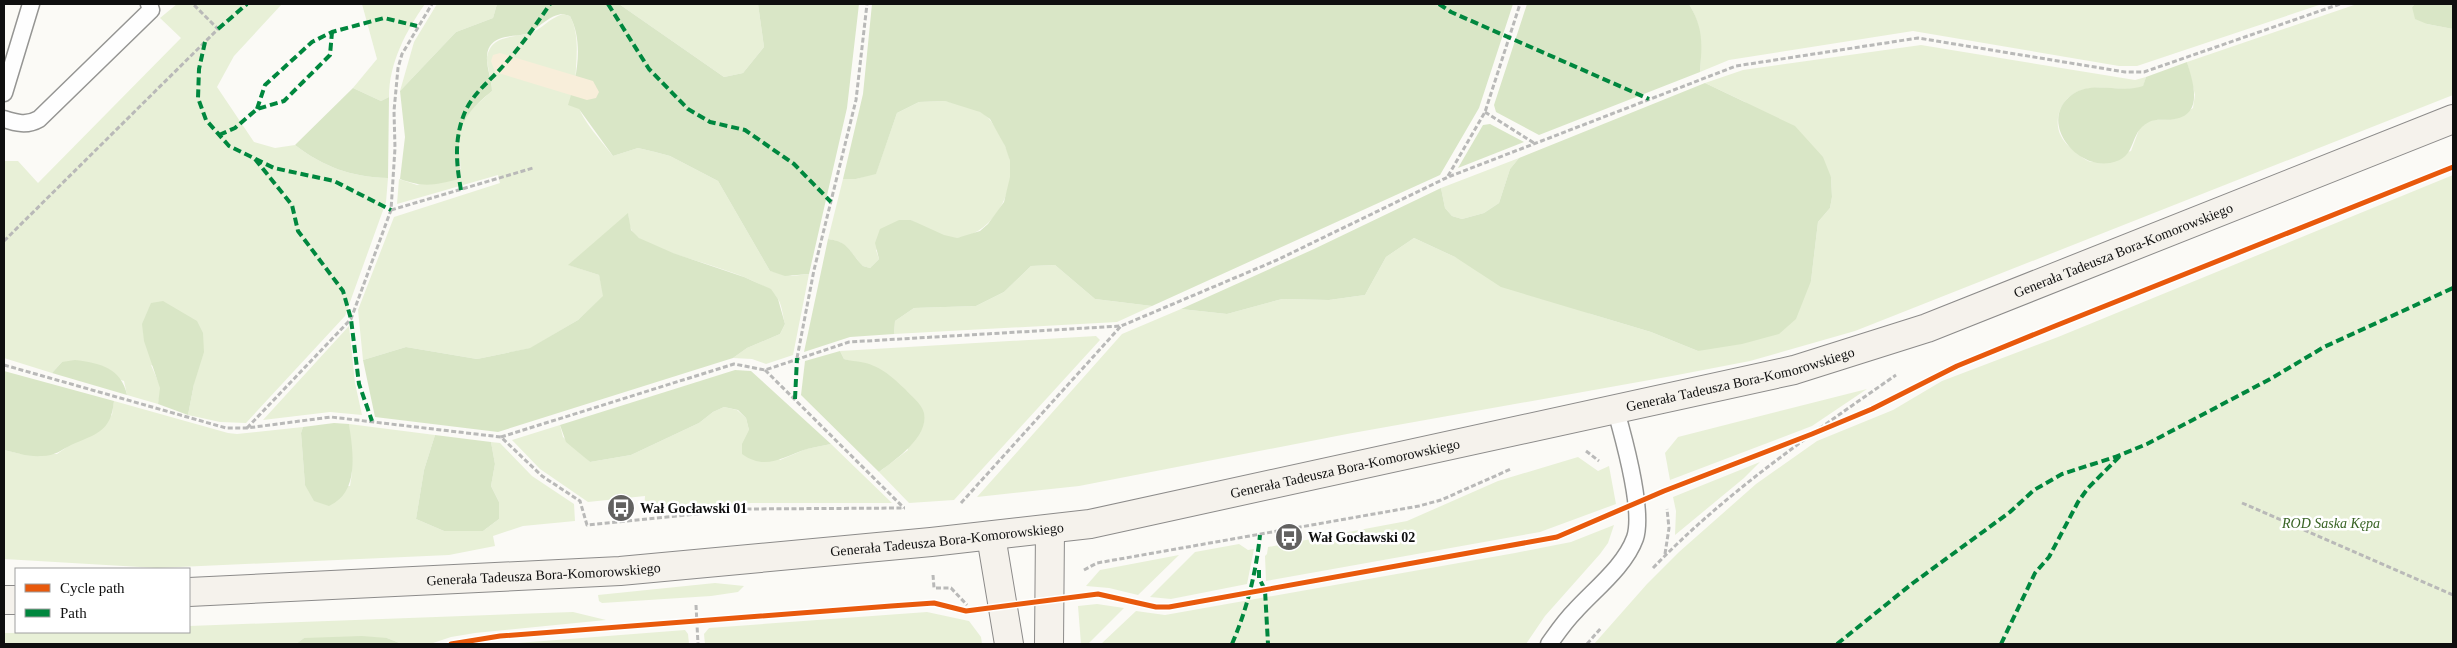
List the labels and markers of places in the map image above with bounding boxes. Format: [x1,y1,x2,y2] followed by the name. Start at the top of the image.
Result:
[606,493,636,523] bus stop icon: Wał Gocławski 01
[640,501,747,516] place label: Wał Gocławski 01
[1274,522,1304,552] bus stop icon: Wał Gocławski 02
[1308,530,1415,545] place label: Wał Gocławski 02

